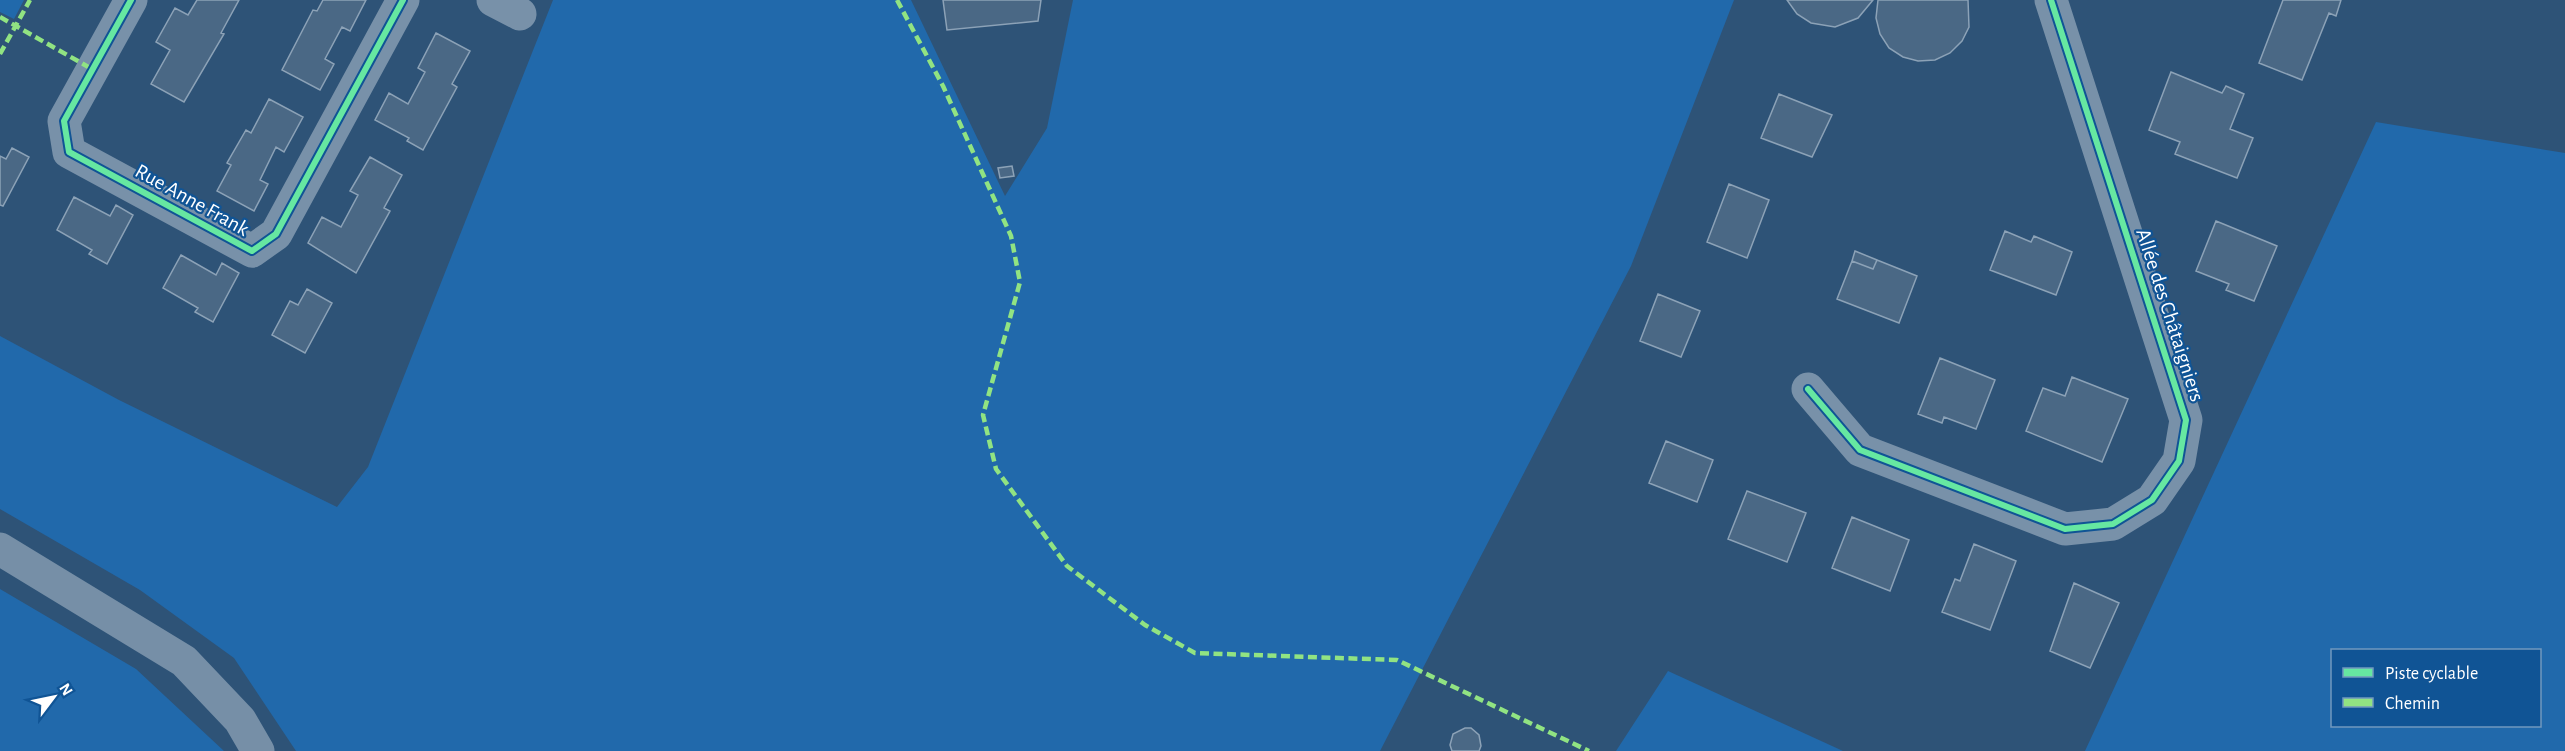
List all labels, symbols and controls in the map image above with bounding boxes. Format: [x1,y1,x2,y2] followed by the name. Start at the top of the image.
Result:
[132,160,253,240] street label: Rue Anne Frank
[2132,226,2208,404] street label: Allée des Châtaigniers
[2331,649,2541,727] legend
[2385,665,2478,683] text: Piste cyclable
[24,667,84,727] north arrow
[56,681,76,699] text: N
[2385,695,2440,713] text: Chemin

